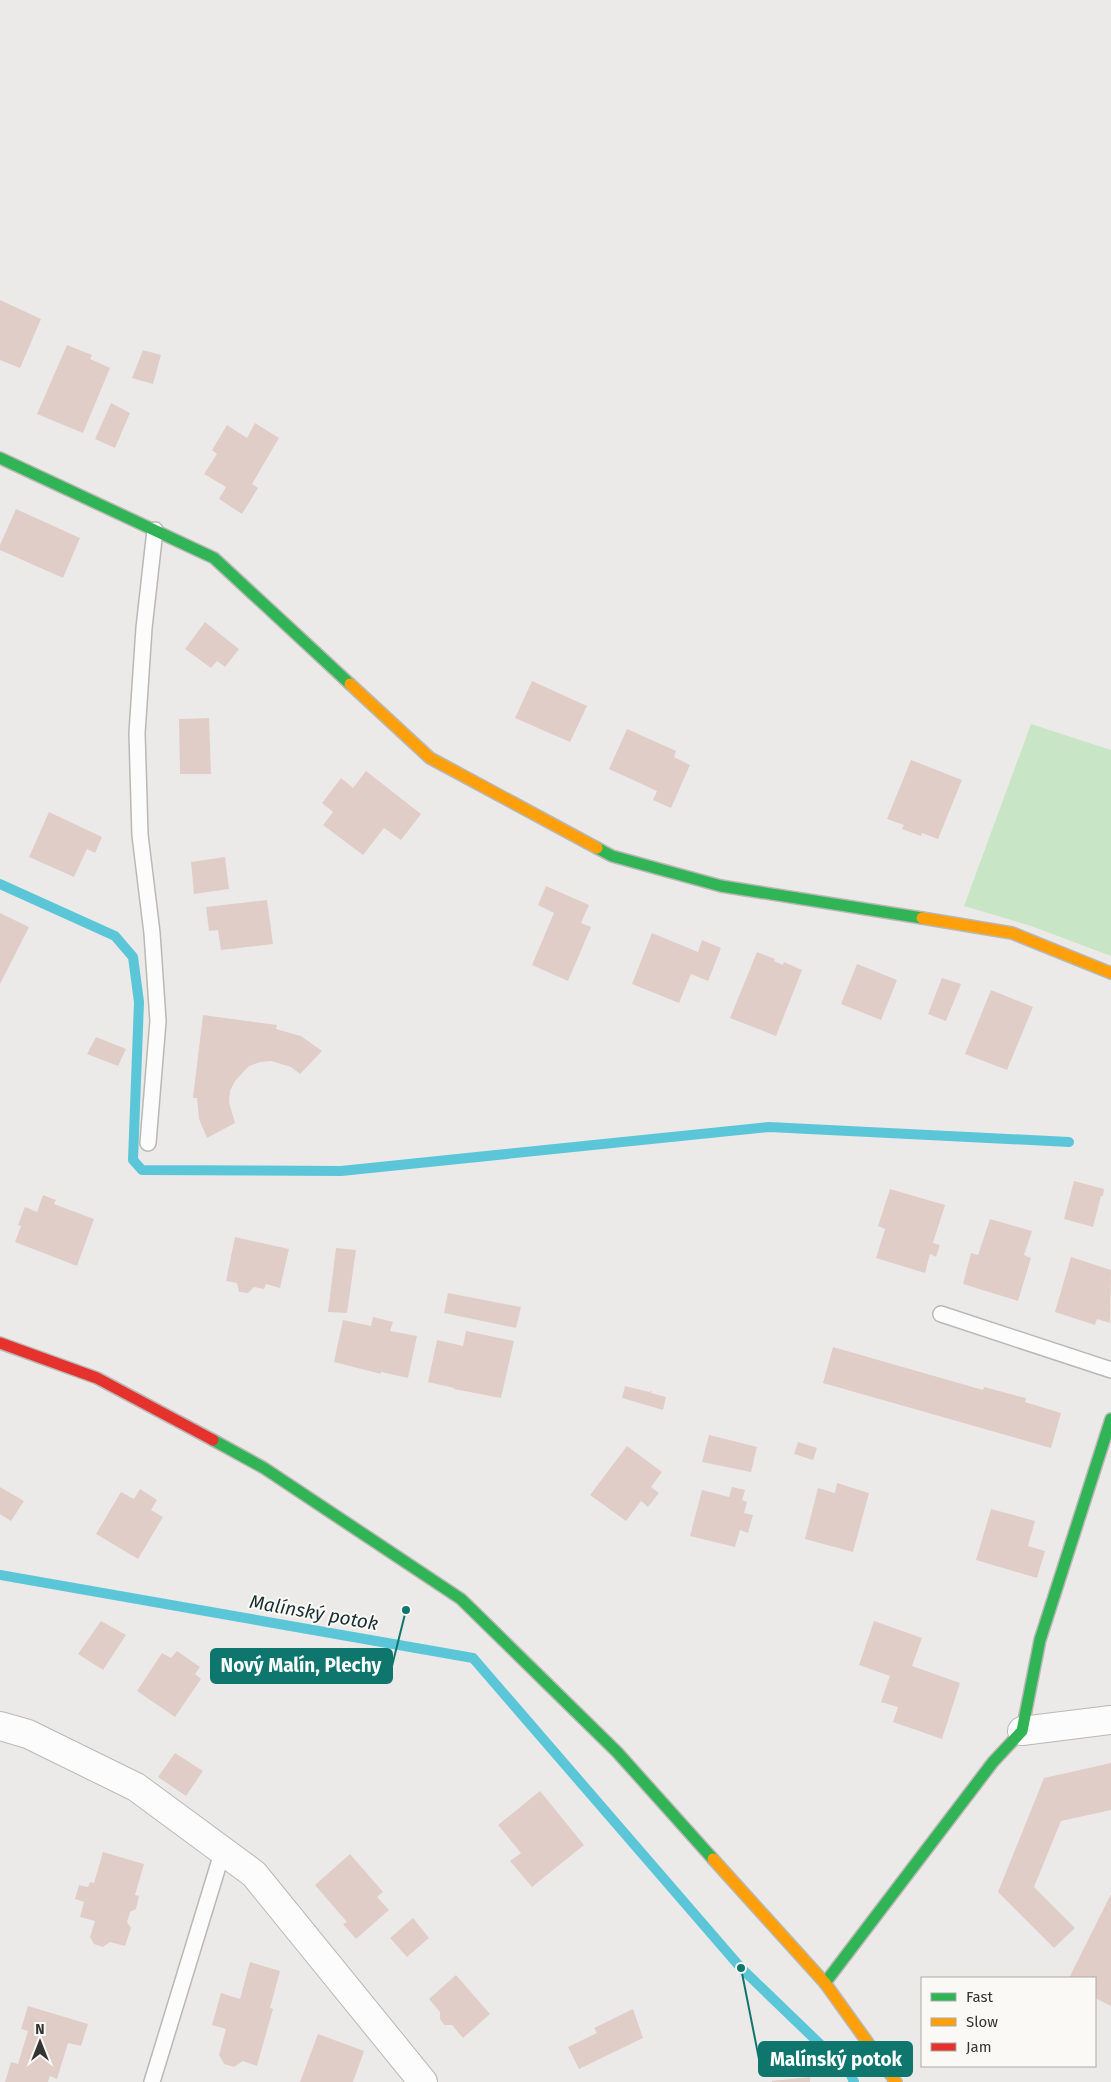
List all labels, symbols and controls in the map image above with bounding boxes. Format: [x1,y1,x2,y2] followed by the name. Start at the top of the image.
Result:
[248,1590,380,1635] water label: Malínský potok
[211,1649,392,1683] callout: Nový Malín, Plechy
[221,1654,382,1677] text: Nový Malín, Plechy
[921,1977,1096,2067] legend
[966,1988,993,2006] text: Fast
[966,2013,998,2031] text: Slow
[15,2017,65,2067] north arrow
[35,2021,45,2038] text: N
[966,2038,992,2056] text: Jam
[759,2042,912,2076] callout: Malínský potok
[770,2048,903,2071] text: Malínský potok

